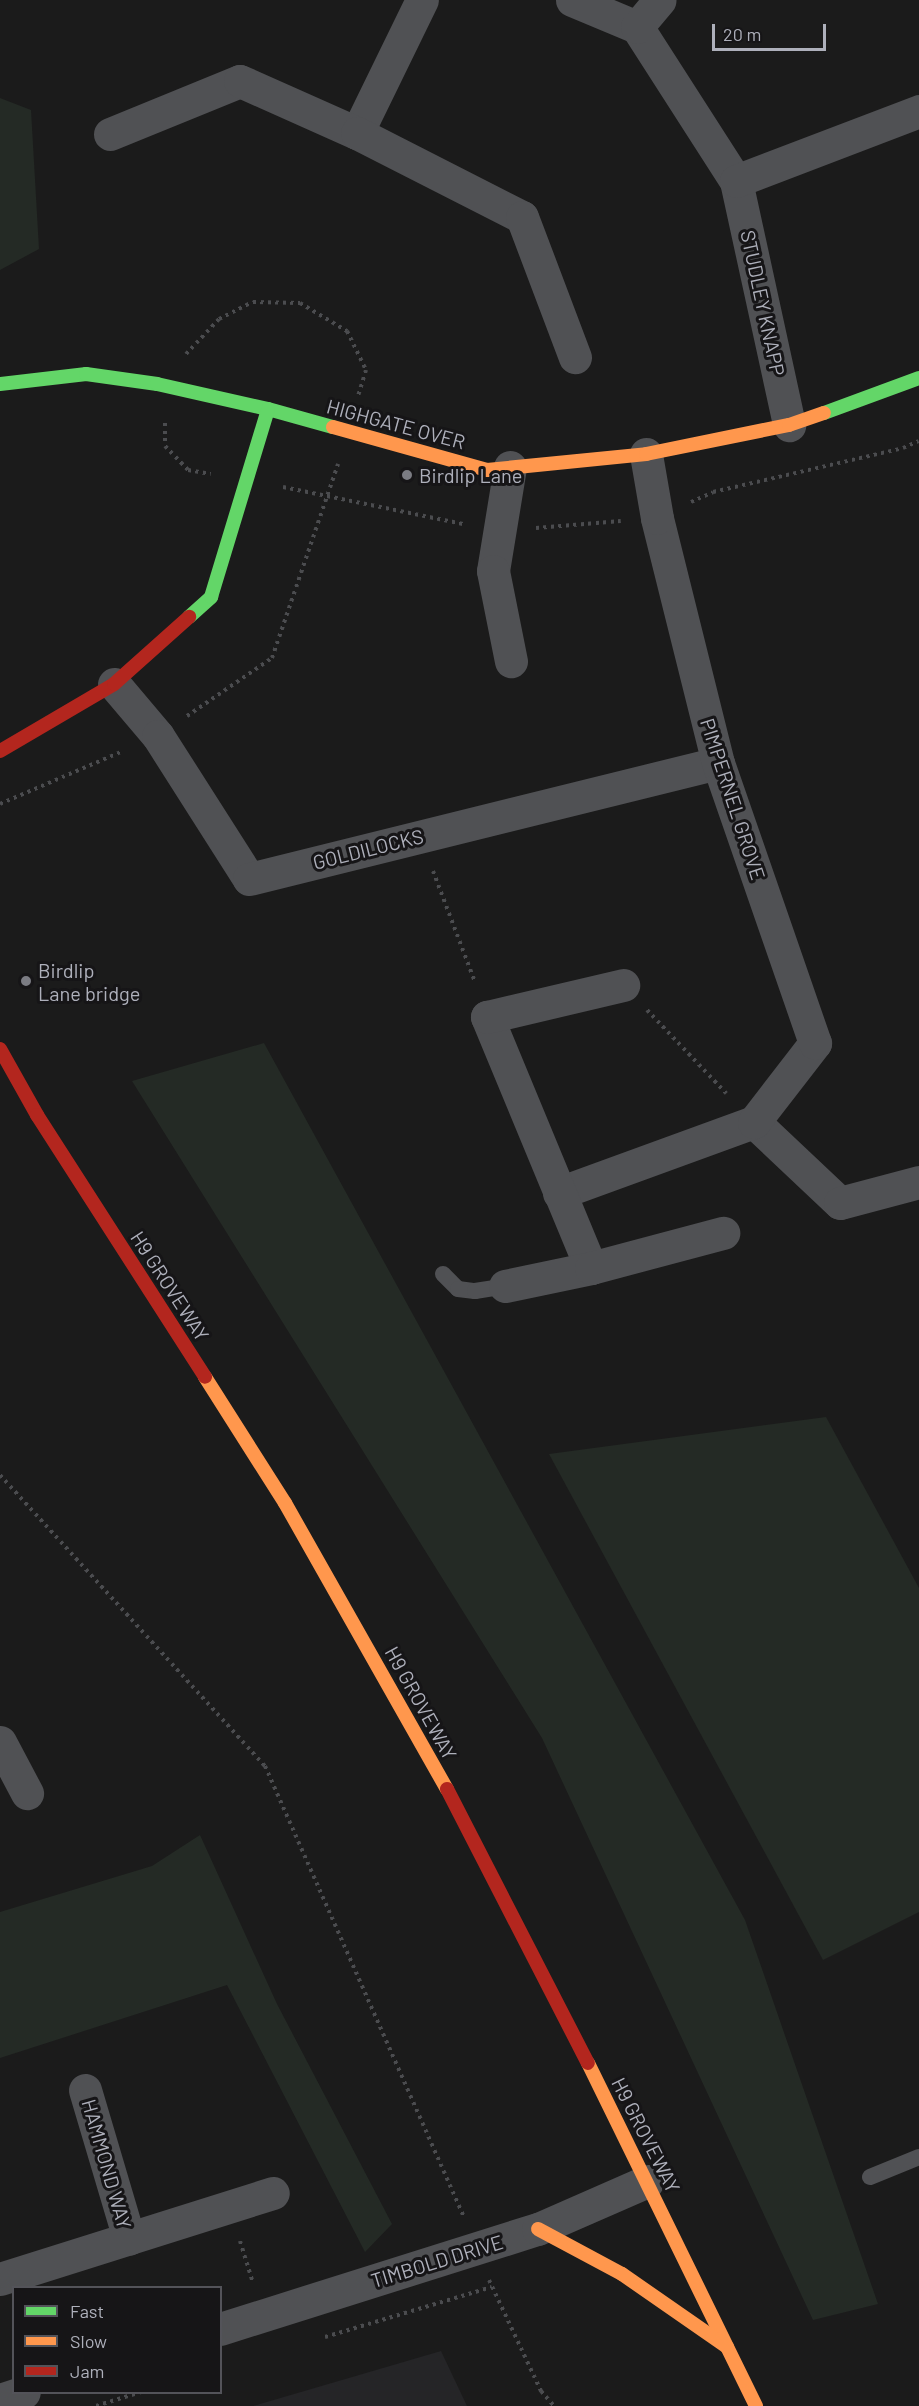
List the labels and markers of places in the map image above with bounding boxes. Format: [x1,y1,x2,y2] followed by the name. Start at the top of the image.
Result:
[419,463,522,487] place label: Birdlip Lane
[400,468,414,482] marker: Birdlip Lane
[38,958,140,1005] place label: Birdlip Lane bridge
[19,974,33,988] marker: Birdlip Lane bridge

